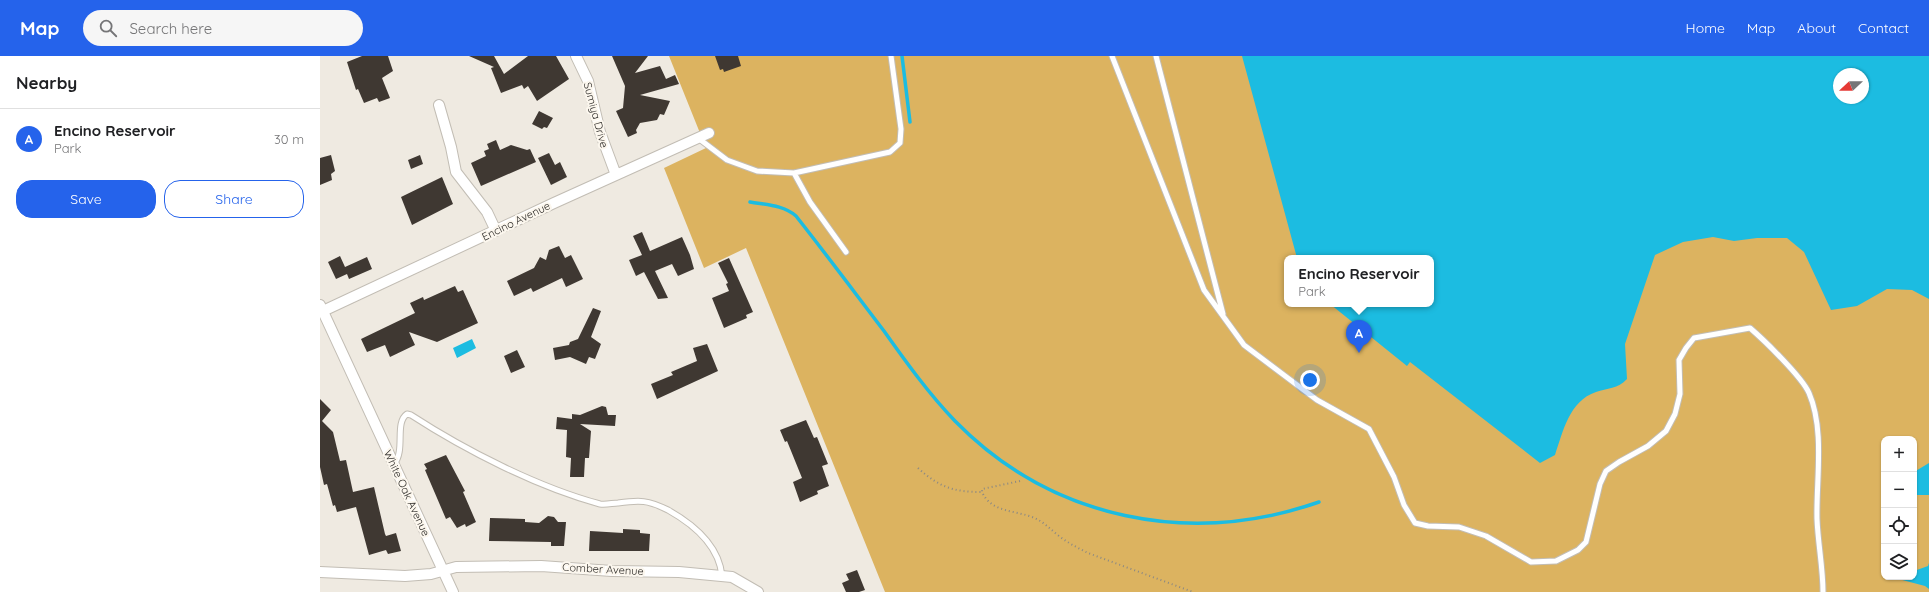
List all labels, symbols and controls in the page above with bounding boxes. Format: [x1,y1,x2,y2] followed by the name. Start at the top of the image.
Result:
[83,10,363,46] search box
[20,16,59,40] text: Map
[97,17,119,39] icon: search
[129,19,212,38] text: Search here
[1686,19,1725,37] text: Home
[1747,19,1775,37] text: Map
[1797,19,1836,37] text: About
[1858,19,1909,37] text: Contact
[1833,68,1869,104] north arrow
[16,72,77,93] text: Nearby
[581,81,611,149] street label: Sumiya Drive
[54,121,176,140] text: Encino Reservoir
[25,131,33,147] text: A
[274,131,304,147] text: 30 m
[54,140,82,156] text: Park
[16,180,156,218] button: Save
[164,180,304,218] button: Share
[480,198,552,244] street label: Encino Avenue
[1284,255,1434,307] popup
[1298,264,1420,283] text: Encino Reservoir
[1298,283,1326,299] text: Park
[1346,320,1372,353] pin: A
[1300,370,1320,390] your location
[1881,436,1917,580] map controls
[1881,436,1917,472] button: +
[381,448,433,538] street label: White Oak Avenue
[1881,472,1917,508] button: −
[1881,508,1917,544] button: locate
[1881,544,1917,580] button: layers
[562,560,644,578] street label: Comber Avenue

